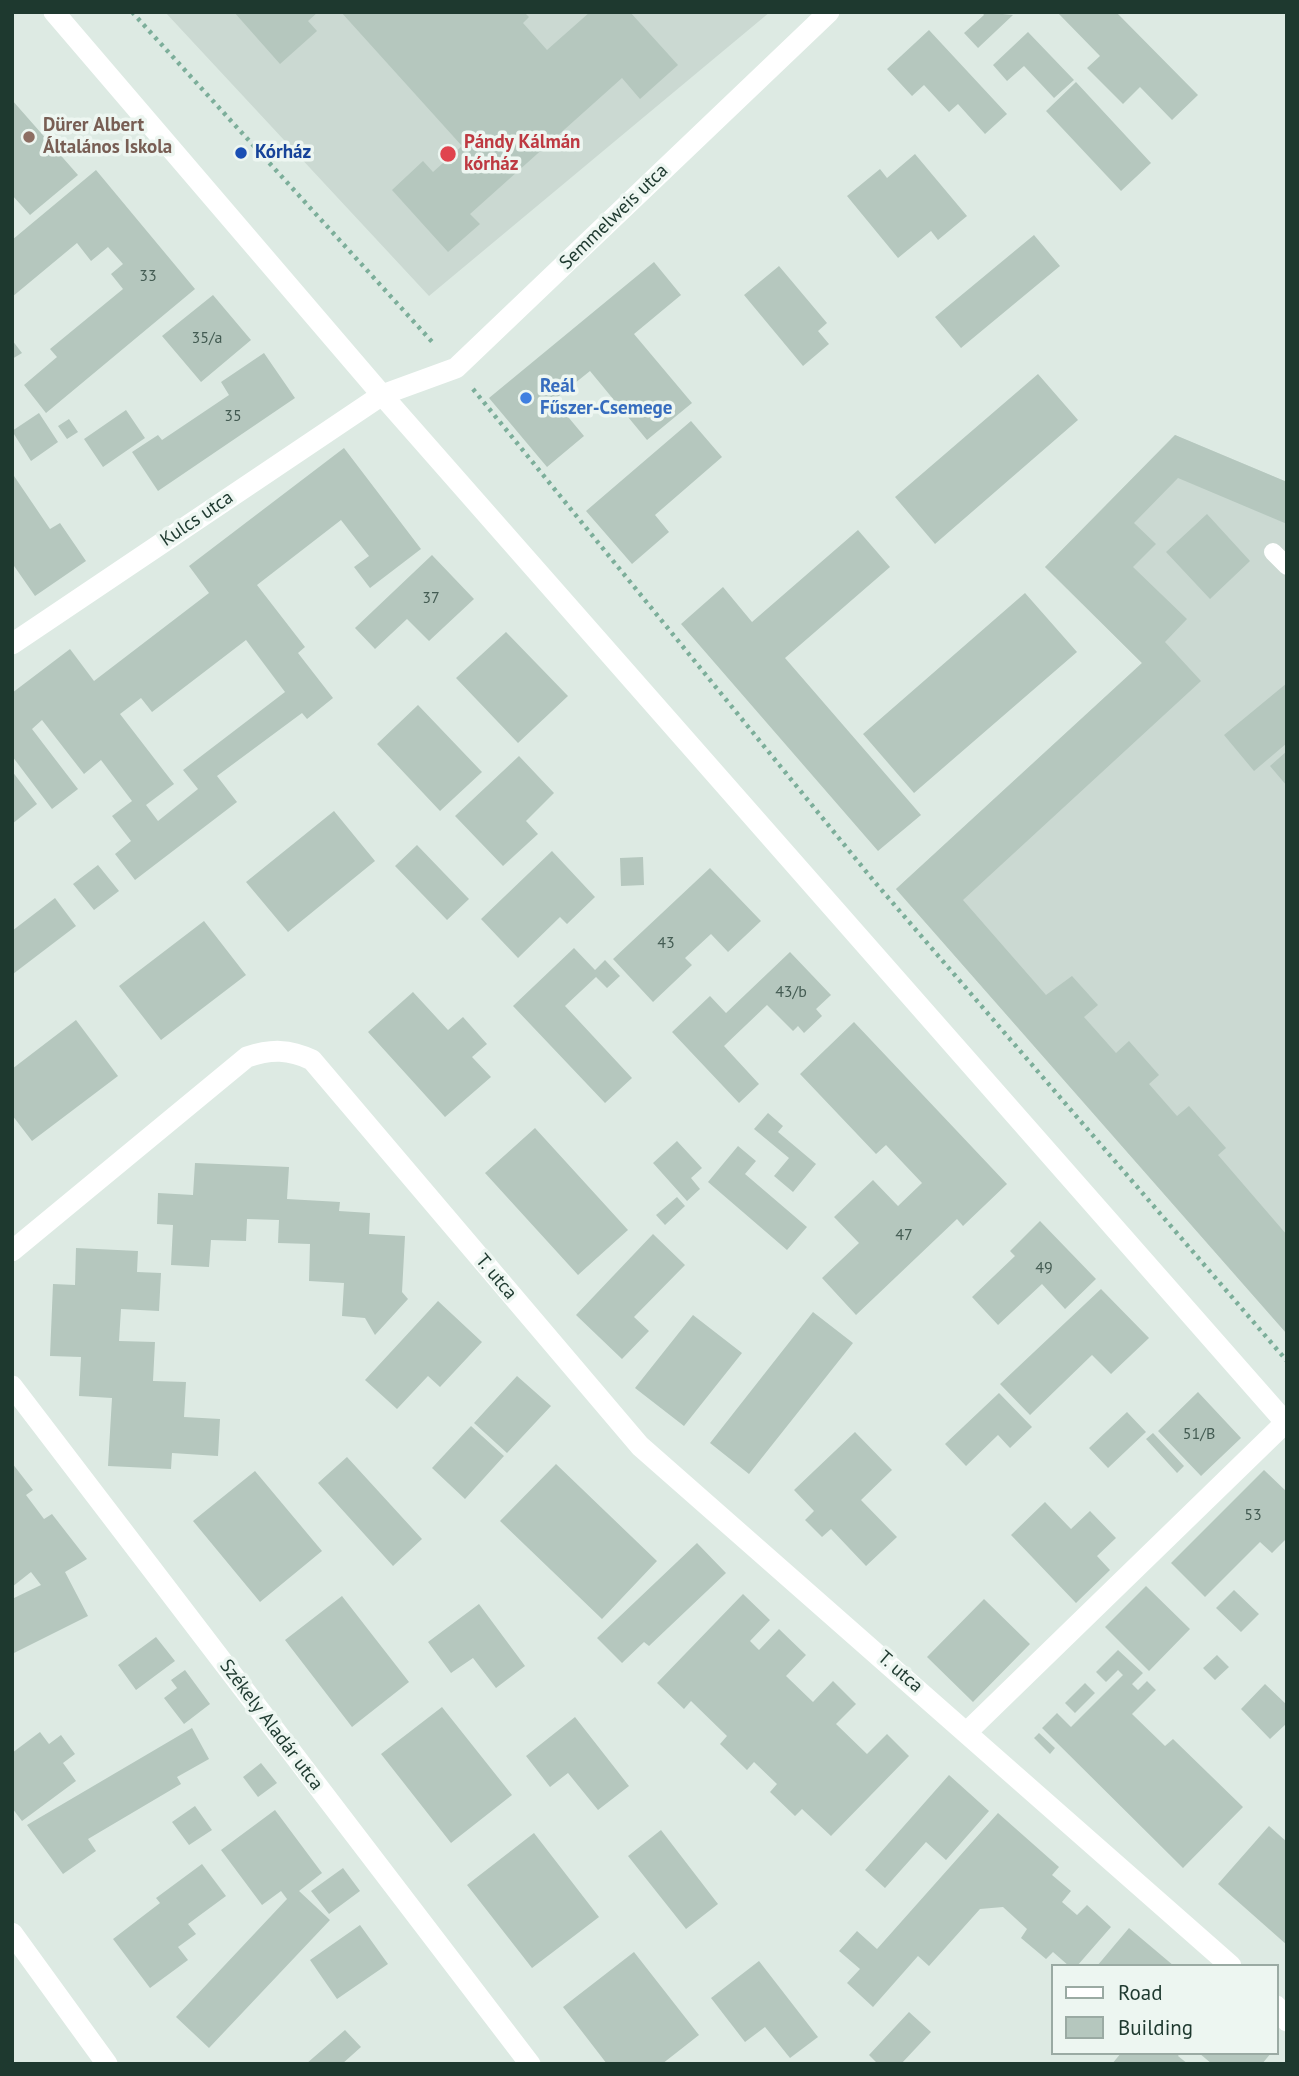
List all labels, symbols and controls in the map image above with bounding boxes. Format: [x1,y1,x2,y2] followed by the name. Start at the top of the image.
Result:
[43,115,172,159] place label: Dürer Albert Általános Iskola
[21,129,37,145] marker: Dürer Albert Általános Iskola
[464,132,580,176] place label: Pándy Kálmán kórház
[255,142,311,164] place label: Kórház
[438,144,458,164] marker: Pándy Kálmán kórház
[233,145,249,161] marker: Kórház
[555,160,673,274] street label: Semmelweis utca
[139,266,157,286] house number: 33
[191,328,223,348] house number: 35/a
[540,376,672,420] place label: Reál Fűszer-Csemege
[518,390,534,406] marker: Reál Fűszer-Csemege
[224,406,242,426] house number: 35
[156,486,238,552] street label: Kulcs utca
[422,588,440,608] house number: 37
[657,933,675,953] house number: 43
[775,982,807,1002] house number: 43/b
[895,1225,913,1245] house number: 47
[470,1250,522,1304] street label: T. utca
[1035,1258,1053,1278] house number: 49
[1183,1424,1215,1444] house number: 51/B
[1244,1505,1262,1525] house number: 53
[873,1646,927,1698] street label: T. utca
[214,1655,328,1795] street label: Székely Aladár utca
[1050,1964,1278,2055] legend
[1118,1979,1162,2006] text: Road
[1118,2014,1193,2041] text: Building

